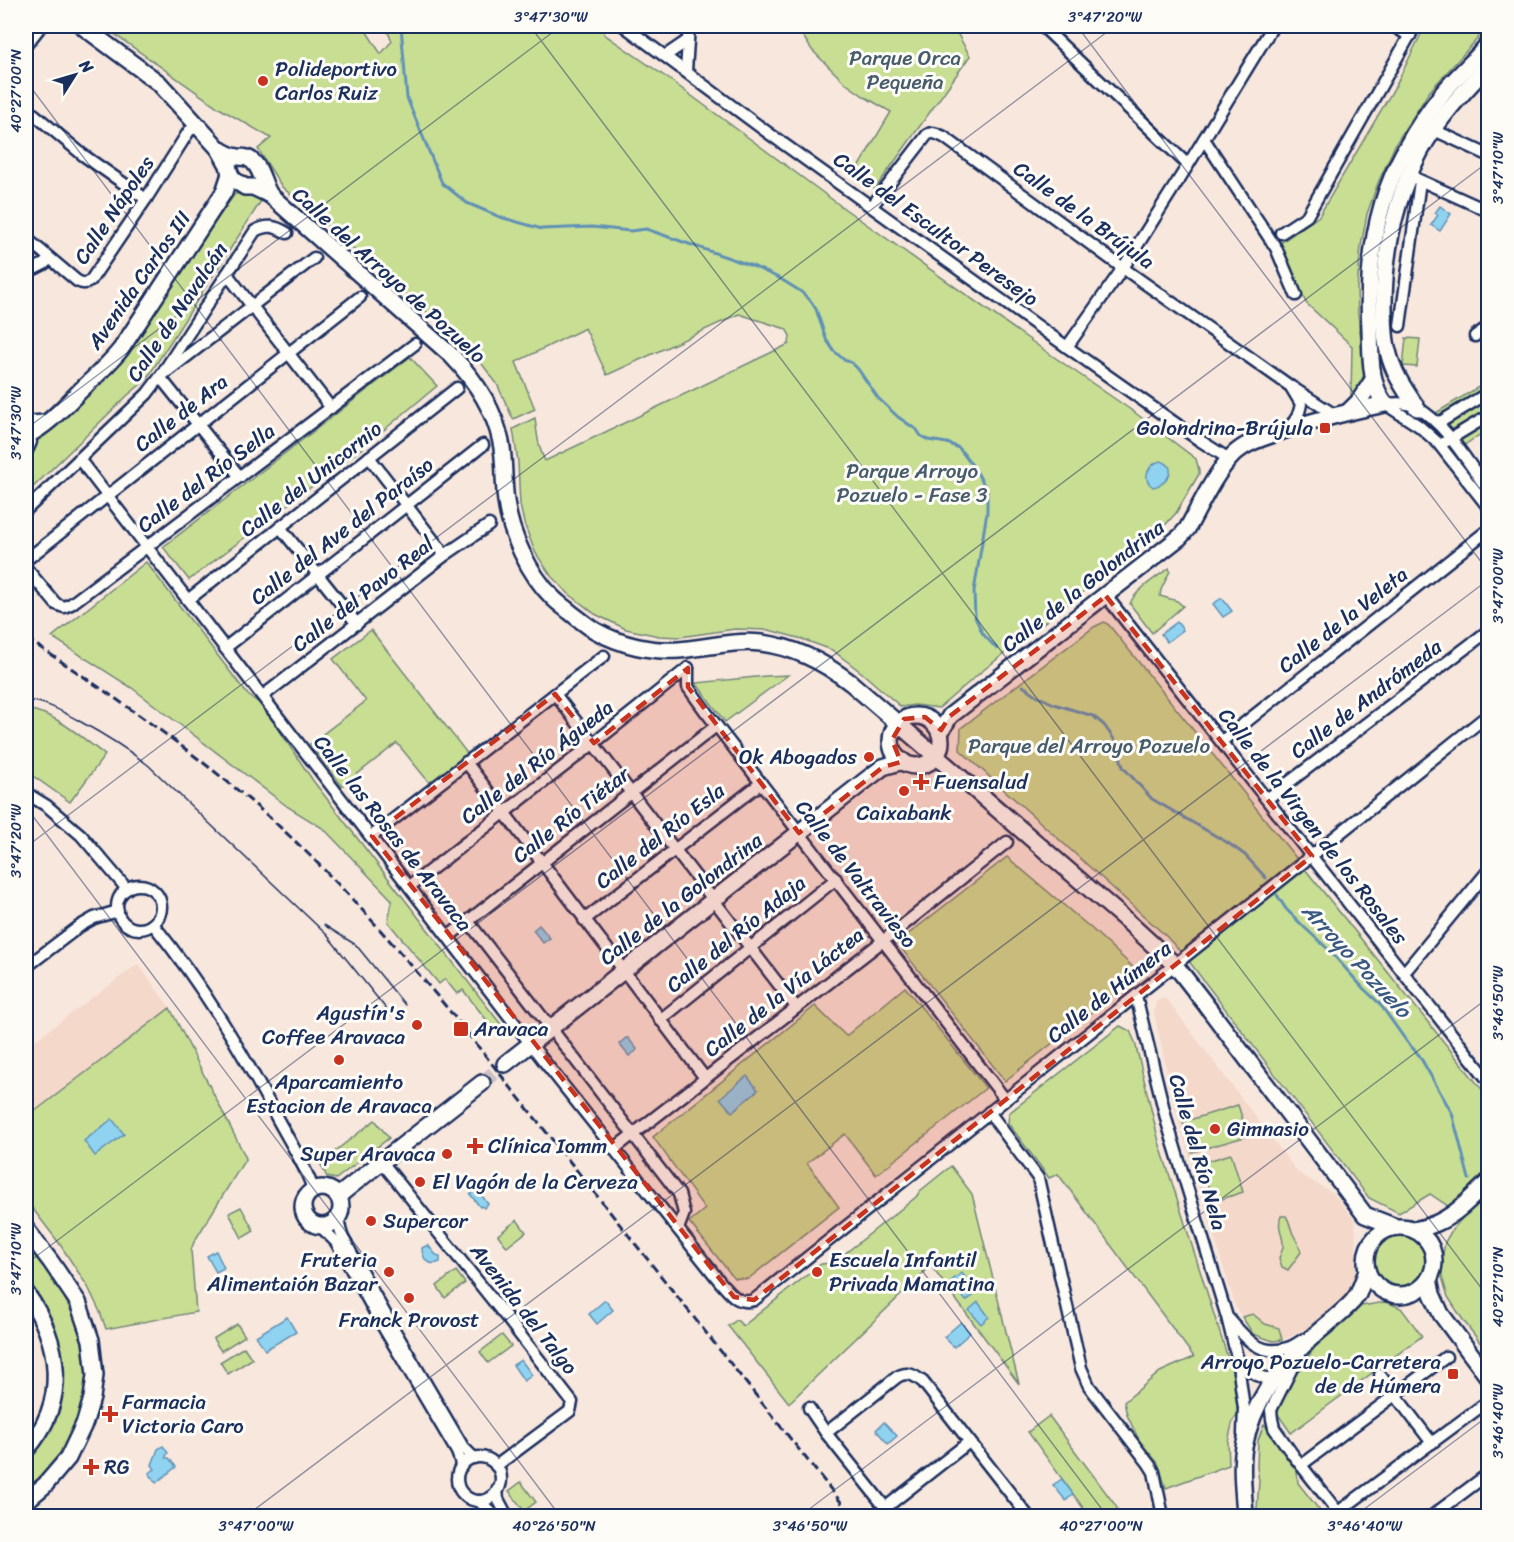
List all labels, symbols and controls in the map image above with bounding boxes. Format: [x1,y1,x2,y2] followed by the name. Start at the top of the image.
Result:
[514,4,588,30] text: 3°47'30"W
[1068,4,1142,30] text: 3°47'20"W
[849,39,962,101] park label: Parque Orca Pequeña
[45,45,105,105] north arrow
[3,49,29,133] text: 40°27'00"N
[275,50,397,112] place label: Polideportivo Carlos Ruiz
[71,52,102,80] text: N
[256,74,270,88] marker: Polideportivo Carlos Ruiz
[1485,132,1511,204] text: 3°47'10"W
[825,141,1047,317] street label: Calle del Escultor Peresejo
[63,147,165,272] street label: Calle Nápoles
[1005,150,1163,280] street label: Calle de la Brújula
[283,177,495,373] street label: Calle del Arroyo de Pozuelo
[76,202,202,358] street label: Avenida Carlos III
[116,234,238,390] street label: Calle de Navalcán
[125,363,237,462] street label: Calle de Ara
[3,386,29,460] text: 3°47'30"W
[1136,409,1313,447] place label: Golondrina-Brújula
[231,411,391,547] street label: Calle del Unicornio
[128,413,284,543] street label: Calle del Río Sella
[1318,421,1332,435] marker: Golondrina-Brújula
[242,447,443,615] street label: Calle del Ave del Paraíso
[837,452,988,514] park label: Parque Arroyo Pozuelo - Fase 3
[993,509,1174,662] street label: Calle de la Golondrina
[283,525,444,662] street label: Calle del Pavo Real
[1485,548,1511,623] text: 3°47'00"W
[1269,556,1417,683] street label: Calle de la Veleta
[1282,629,1451,769] street label: Calle de Andrómeda
[452,689,623,834] street label: Calle del Río Águeda
[1208,699,1418,953] street label: Calle de la Virgen de los Rosales
[303,726,483,940] street label: Calle las Rosas de Aravaca
[968,727,1210,765] park label: Parque del Arroyo Pozuelo
[739,738,857,776] place label: Ok Abogados
[862,750,876,764] marker: Ok Abogados
[504,756,640,874] street label: Calle Río Tiétar
[934,763,1029,801] place label: Fuensalud
[586,772,734,899] street label: Calle del Río Esla
[912,773,930,791] marker: Fuensalud
[897,784,911,798] marker: Caixabank
[785,791,927,957] street label: Calle de Valtravieso
[856,794,952,832] place label: Caixabank
[3,804,29,878] text: 3°47'20"W
[591,822,772,975] street label: Calle de la Golondrina
[657,865,815,1003] street label: Calle del Río Adaja
[1292,893,1422,1029] water label: Arroyo Pozuelo
[695,917,873,1067] street label: Calle de la Vía Láctea
[1038,930,1180,1053] street label: Calle de Húmera
[1485,965,1511,1040] text: 3°46'50"W
[262,994,405,1056] place label: Agustín's Coffee Aravaca
[473,1010,549,1048] place label: Aravaca
[410,1018,424,1032] marker: Agustín's Coffee Aravaca
[452,1020,470,1038] marker: Aravaca
[332,1053,346,1067] marker: Aparcamiento Estacion de Aravaca
[246,1063,432,1125] place label: Aparcamiento Estacion de Aravaca
[1158,1069,1239,1235] street label: Calle del Río Nela
[1227,1110,1309,1148] place label: Gimnasio
[1208,1122,1222,1136] marker: Gimnasio
[488,1127,607,1165] place label: Clínica Iomm
[300,1135,435,1173] place label: Super Aravaca
[466,1137,484,1155] marker: Clínica Iomm
[440,1147,454,1161] marker: Super Aravaca
[432,1163,638,1201] place label: El Vagón de la Cerveza
[413,1175,427,1189] marker: El Vagón de la Cerveza
[383,1202,469,1240] place label: Supercor
[364,1214,378,1228] marker: Supercor
[3,1223,29,1295] text: 3°47'10"W
[459,1234,588,1383] street label: Avenida del Talgo
[206,1241,378,1303] place label: Fruteria Alimentaión Bazar
[829,1241,995,1303] place label: Escuela Infantil Privada Mamatina
[1485,1246,1511,1327] text: 40°27'10"N
[382,1265,396,1279] marker: Fruteria Alimentaión Bazar
[810,1265,824,1279] marker: Escuela Infantil Privada Mamatina
[402,1291,416,1305] marker: Franck Provost
[339,1301,479,1339] place label: Franck Provost
[1200,1343,1441,1405] place label: Arroyo Pozuelo-Carretera de de Húmera
[1446,1367,1460,1381] marker: Arroyo Pozuelo-Carretera de de Húmera
[122,1383,244,1445] place label: Farmacia Victoria Caro
[1485,1383,1511,1458] text: 3°46'40"W
[103,1407,117,1421] marker: Farmacia Victoria Caro
[104,1448,130,1486] place label: RG
[82,1458,100,1476] marker: RG
[219,1513,294,1539] text: 3°47'00"W
[512,1513,596,1539] text: 40°26'50"N
[773,1513,848,1539] text: 3°46'50"W
[1059,1513,1143,1539] text: 40°27'00"N
[1328,1513,1403,1539] text: 3°46'40"W

